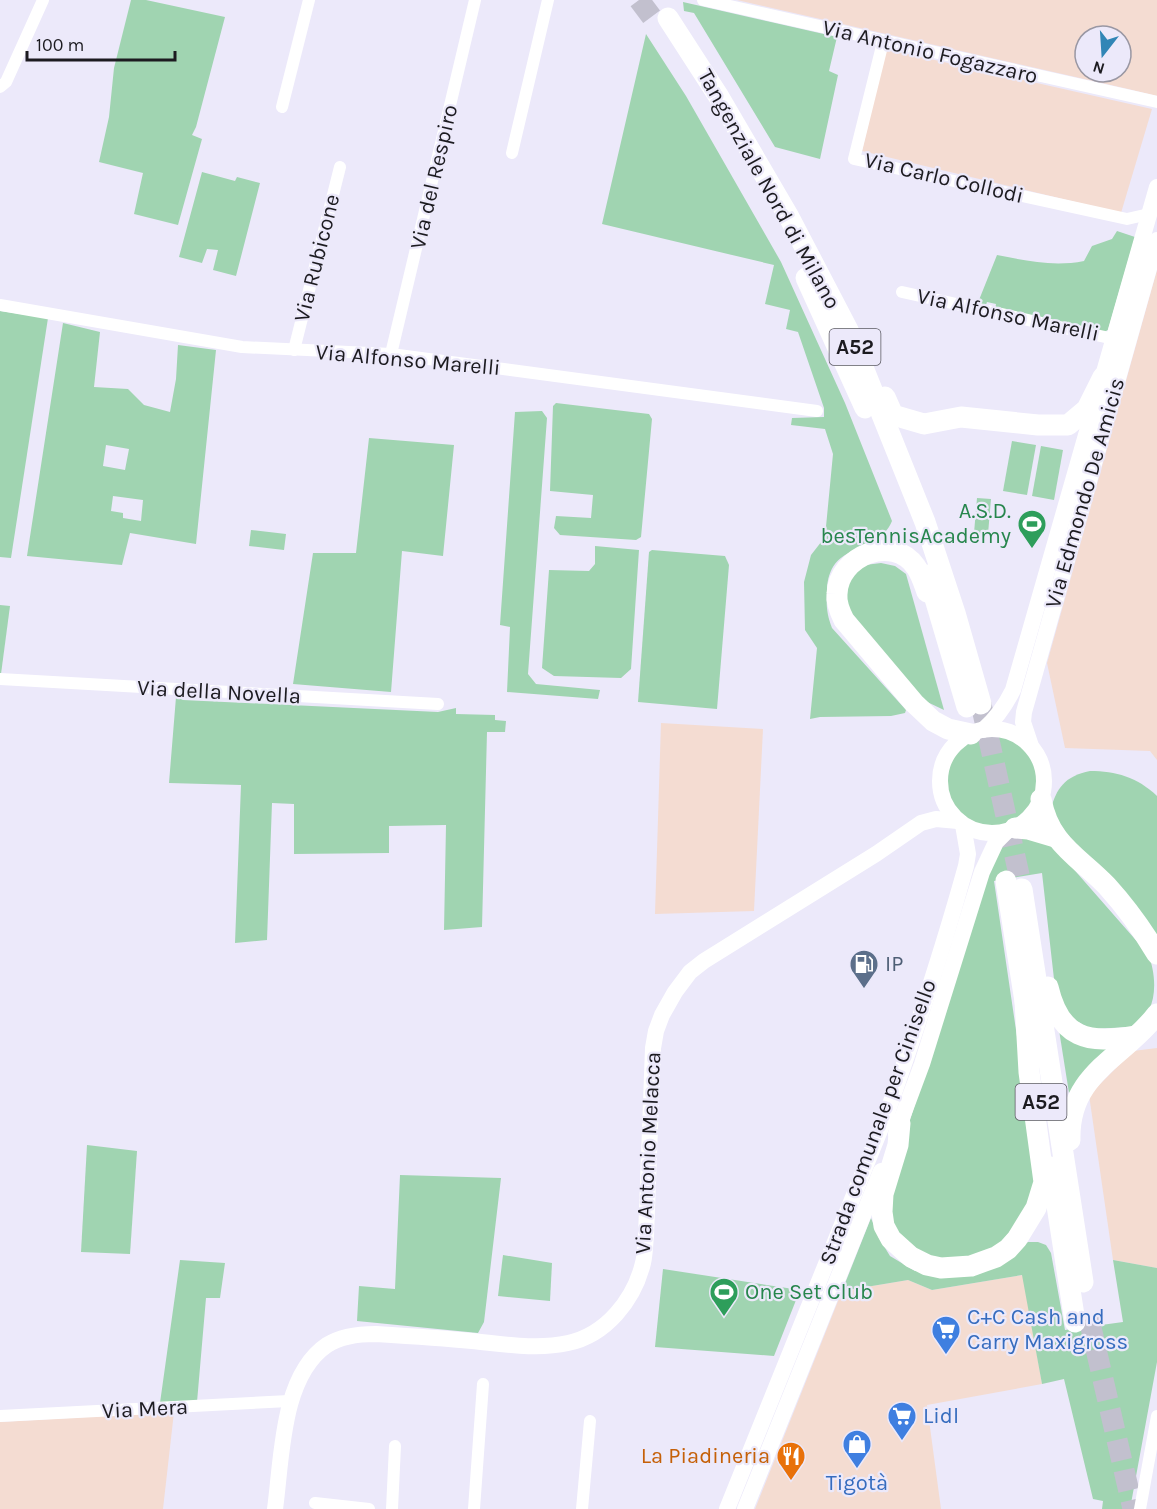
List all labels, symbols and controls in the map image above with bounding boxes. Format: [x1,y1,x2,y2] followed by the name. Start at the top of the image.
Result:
[820,15,1040,89] street label: Via Antonio Fogazzaro
[27,24,176,62] scale bar
[1073,24,1133,84] north arrow
[36,34,84,56] text: 100 m
[1090,57,1107,79] text: N
[692,65,846,313] street label: Tangenziale Nord di Milano
[405,102,463,252] street label: Via del Respiro
[862,147,1026,209] street label: Via Carlo Collodi
[289,191,345,325] street label: Via Rubicone
[915,283,1101,347] street label: Via Alfonso Marelli
[830,329,880,365] road number: A52
[314,339,502,381] street label: Via Alfonso Marelli
[1040,375,1130,611] street label: Via Edmondo De Amicis
[820,498,1011,549] place label: A.S.D. besTennisAcademy
[1016,508,1048,550] sports icon: A.S.D. besTennisAcademy
[136,675,302,709] street label: Via della Novella
[848,948,880,990] fuel station icon: IP
[885,951,903,977] place label: IP
[814,976,942,1268] street label: Strada comunale per Cinisello
[630,1051,666,1255] street label: Via Antonio Melacca
[1016,1084,1066,1120] road number: A52
[708,1276,740,1318] sports icon: One Set Club
[745,1279,873,1305] place label: One Set Club
[967,1304,1128,1355] place label: C+C Cash and Carry Maxigross
[930,1314,962,1356] supermarket icon: C+C Cash and Carry Maxigross
[101,1394,189,1424] street label: Via Mera
[886,1400,918,1442] supermarket icon: Lidl
[923,1403,959,1429] place label: Lidl
[841,1428,873,1470] shop icon: Tigotà
[775,1440,807,1482] restaurant icon: La Piadineria
[641,1443,770,1469] place label: La Piadineria
[826,1470,888,1496] place label: Tigotà

